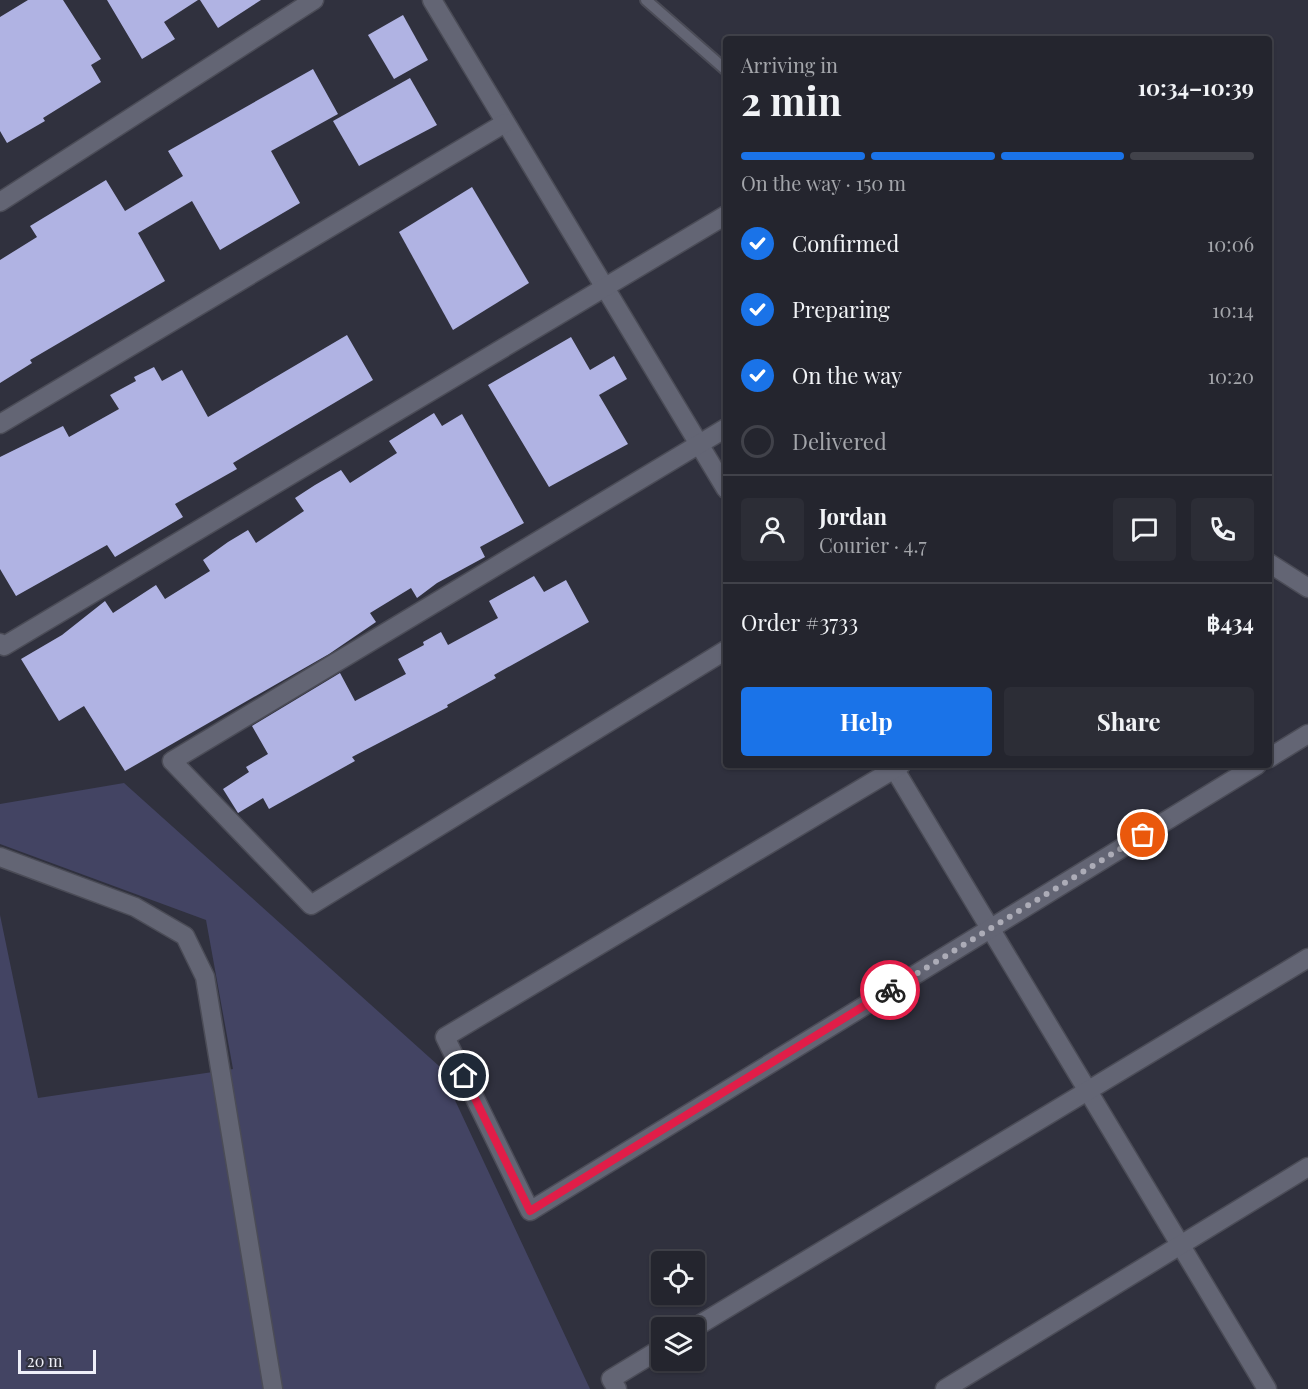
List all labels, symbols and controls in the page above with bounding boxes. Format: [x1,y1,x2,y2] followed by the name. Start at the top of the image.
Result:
[741,51,838,78] text: Arriving in
[1138,72,1254,102] text: 10:34–10:39
[741,74,842,126] text: 2 min
[741,169,906,196] text: On the way · 150 m
[741,227,774,260] icon: check
[792,228,899,258] text: Confirmed
[1207,230,1254,257] text: 10:06
[741,293,774,326] icon: check
[792,294,890,324] text: Preparing
[1212,296,1254,323] text: 10:14
[741,359,774,392] icon: check
[792,360,902,390] text: On the way
[1208,362,1254,389] text: 10:20
[792,426,887,456] text: Delivered
[741,498,804,561] button: person
[1113,498,1176,561] button: chat
[1191,498,1254,561] button: phone
[819,501,887,531] text: Jordan
[819,531,927,558] text: Courier · 4.7
[741,607,858,637] text: Order #3733
[1206,607,1254,637] text: ฿434
[741,687,992,756] button: Help
[1004,687,1254,756] button: Share
[1117,809,1168,860] pin
[1126,818,1159,851] icon: bag
[860,960,920,1020] courier
[874,974,907,1007] icon: bike
[438,1050,489,1101] pin
[447,1059,480,1092] icon: home
[651,1251,705,1371] map controls
[651,1251,705,1305] button: locate
[651,1317,705,1371] button: layers
[18,1347,96,1374] scale bar
[27,1350,62,1371] text: 20 m

